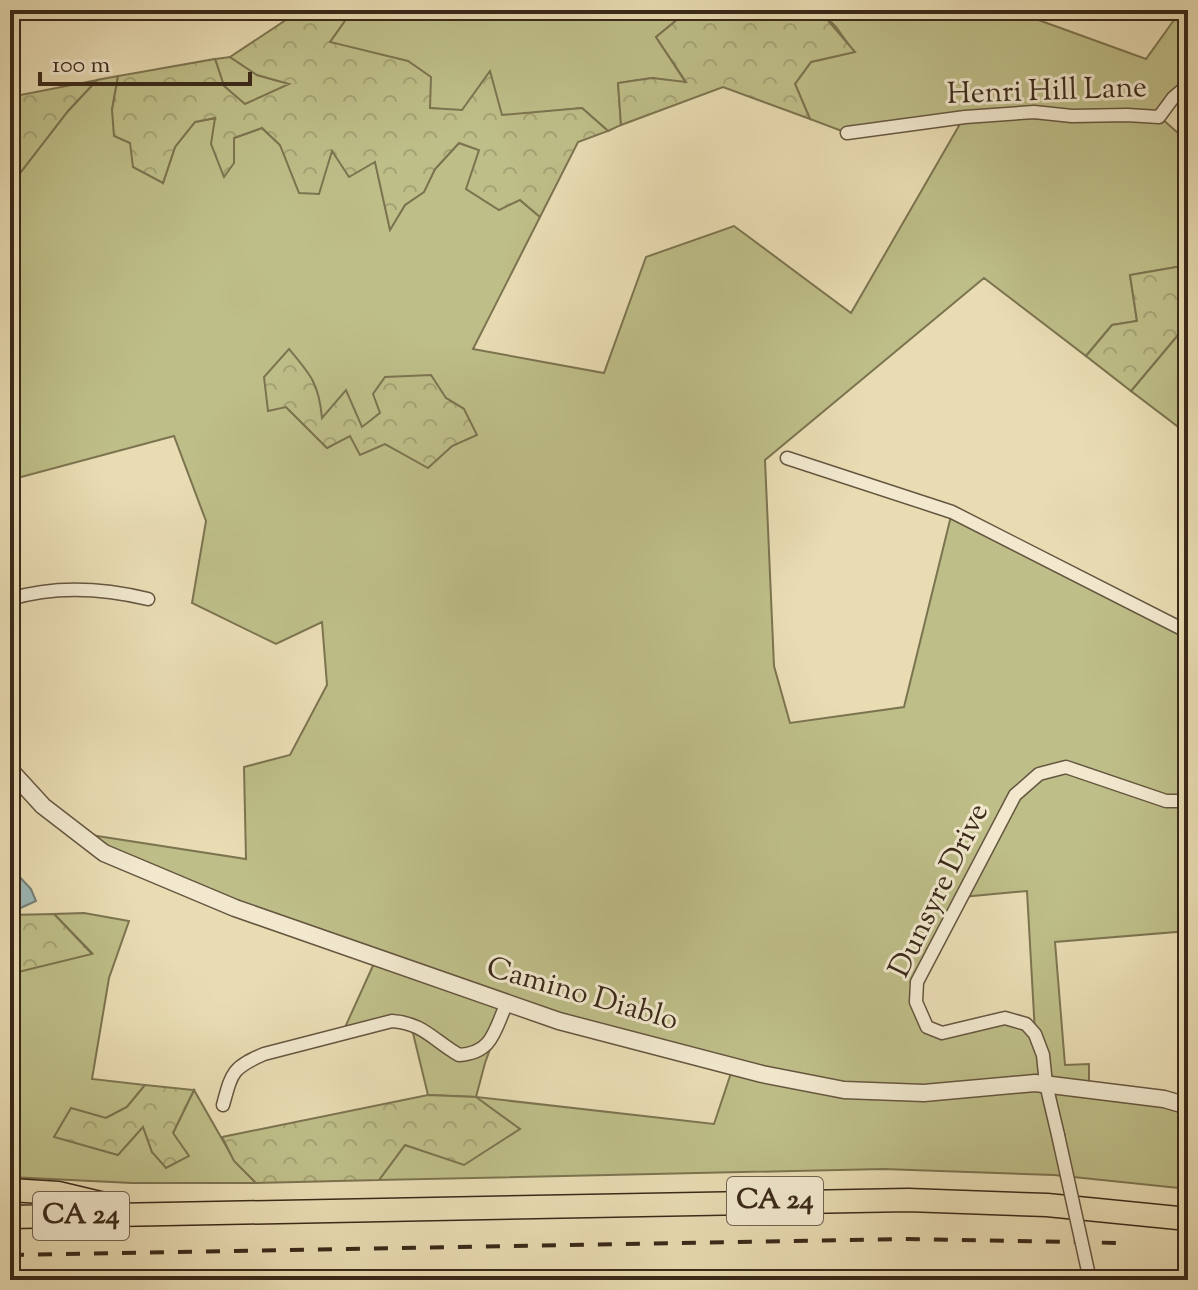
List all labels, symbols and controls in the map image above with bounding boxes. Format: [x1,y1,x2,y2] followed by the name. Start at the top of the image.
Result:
[40,36,250,86] scale bar
[52,49,110,83] text: 100 m
[946,67,1148,117] street label: Henri Hill Lane
[879,796,1001,986] street label: Dunsyre Drive
[481,947,683,1043] street label: Camino Diablo
[727,1177,823,1225] road number: CA 24
[33,1192,129,1240] road number: CA 24

